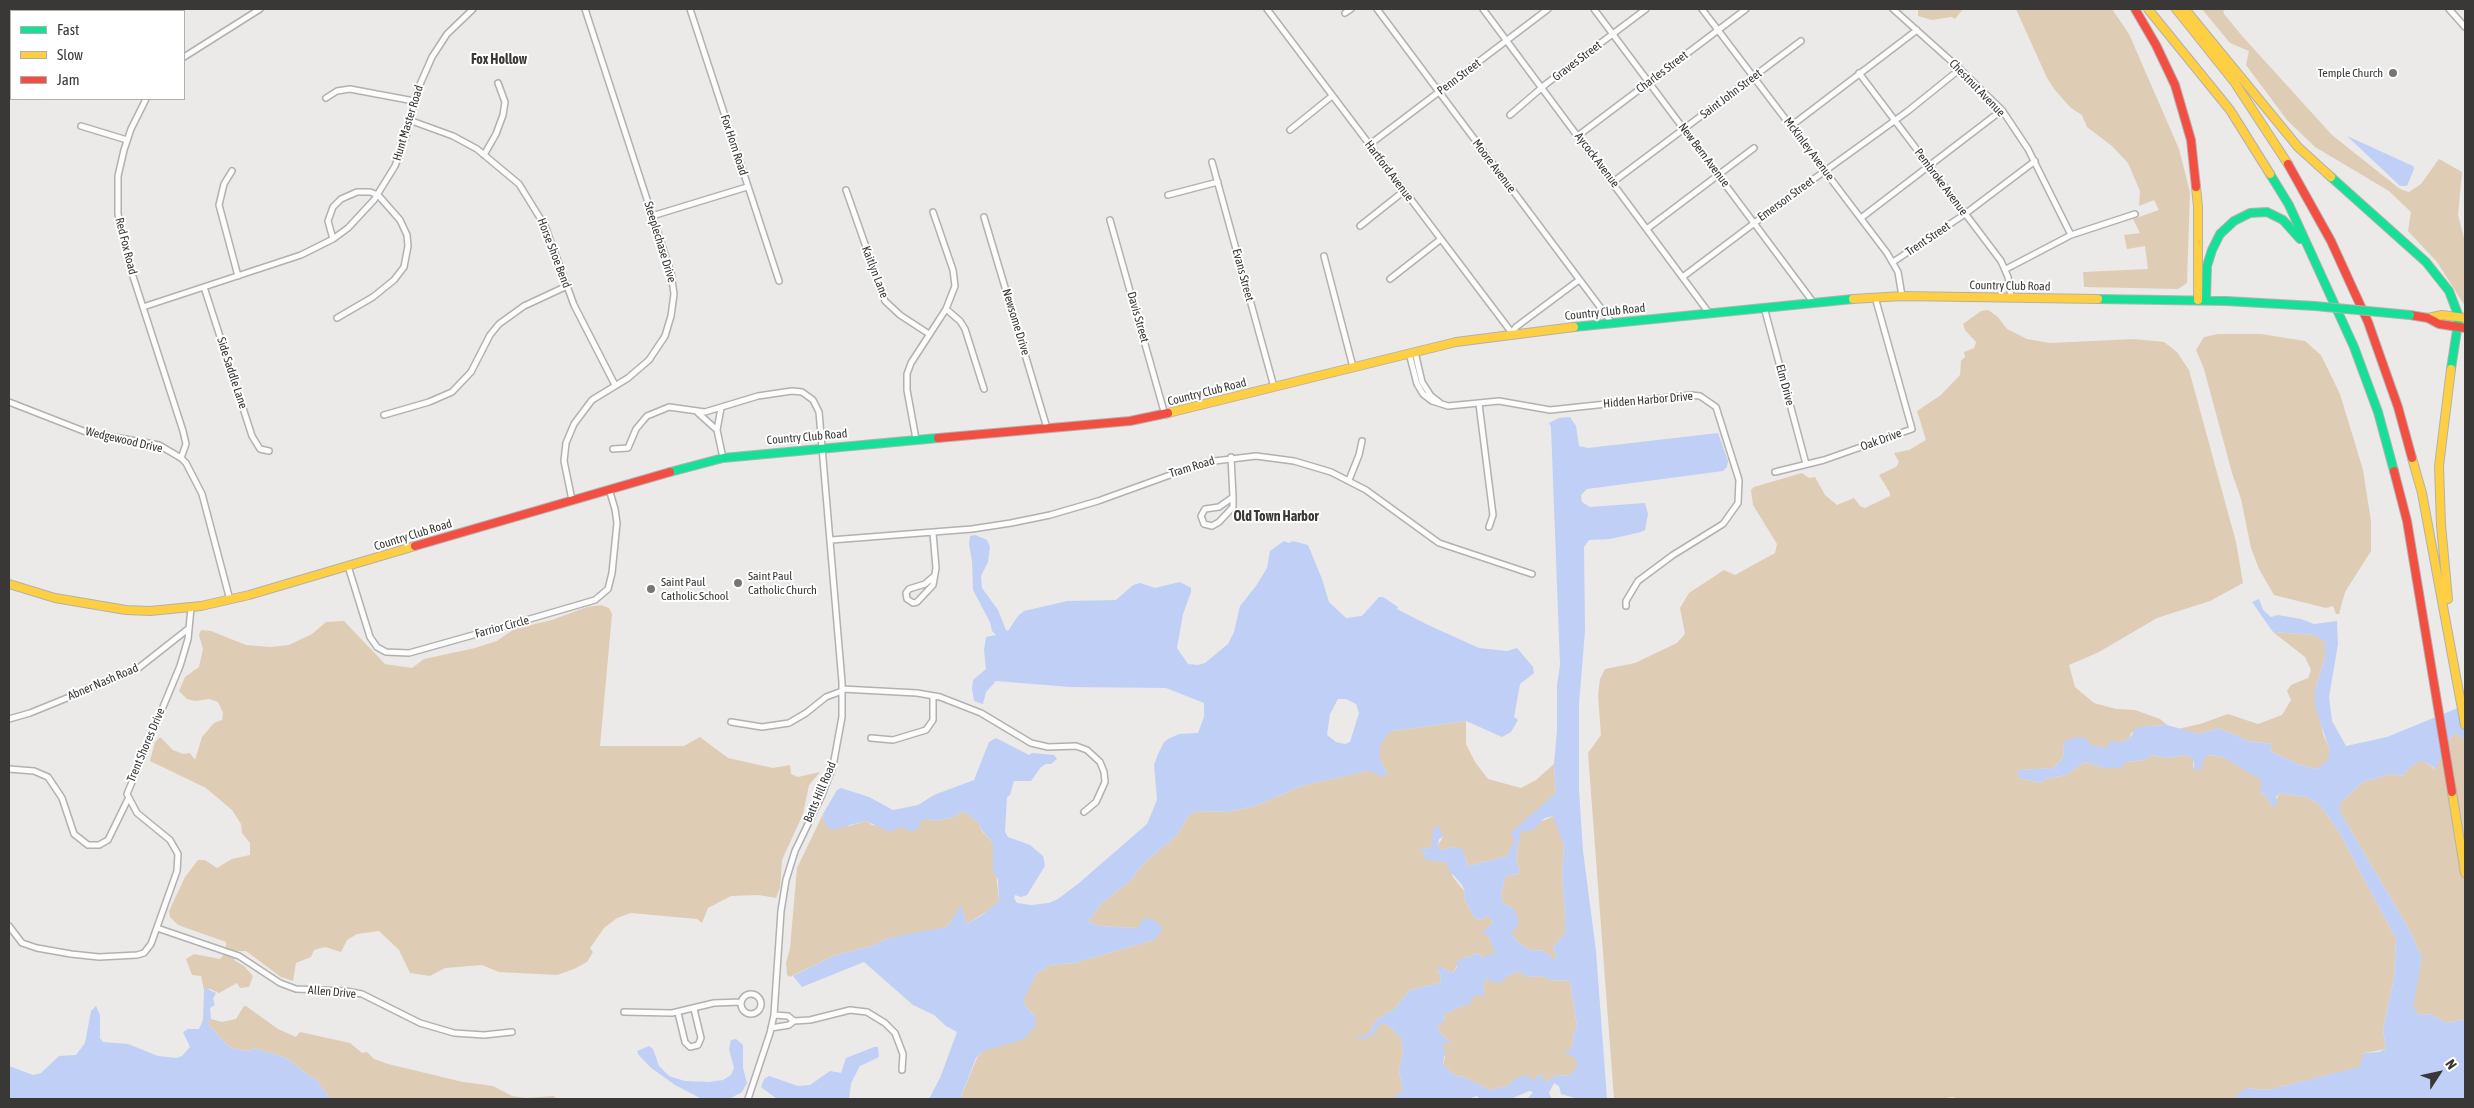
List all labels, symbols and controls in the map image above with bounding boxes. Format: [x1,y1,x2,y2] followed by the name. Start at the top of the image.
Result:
[10,10,185,100] legend
[57,21,79,38] text: Fast
[1550,38,1604,84] street label: Graves Street
[57,46,83,63] text: Slow
[1633,48,1691,96] street label: Charles Street
[471,52,527,68] district label: Fox Hollow
[1434,56,1484,98] street label: Penn Street
[1946,56,2008,120] street label: Chestnut Avenue
[1697,66,1765,122] street label: Saint John Street
[2318,66,2383,80] place label: Temple Church
[2387,67,2399,79] marker: Temple Church
[57,71,80,88] text: Jam
[390,83,426,163] street label: Hunt Master Road
[717,113,751,177] street label: Fox Horn Road
[1781,115,1837,183] street label: McKinley Avenue
[1675,120,1733,190] street label: New Bern Avenue
[1572,130,1622,190] street label: Aycock Avenue
[1469,136,1519,196] street label: Moore Avenue
[1361,138,1417,204] street label: Hartford Avenue
[1911,146,1971,218] street label: Pembroke Avenue
[1755,174,1817,224] street label: Emerson Street
[641,200,679,284] street label: Steeplechase Drive
[112,216,140,276] street label: Red Fox Road
[534,216,574,290] street label: Horse Shoe Bend
[1903,219,1953,259] street label: Trent Street
[859,244,891,300] street label: Kaitlyn Lane
[1229,247,1257,303] street label: Evans Street
[1969,278,2051,294] street label: Country Club Road
[999,287,1033,357] street label: Newsome Drive
[1124,290,1152,344] street label: Davis Street
[1564,301,1646,323] street label: Country Club Road
[214,335,250,411] street label: Side Saddle Lane
[1773,363,1797,407] street label: Elm Drive
[1166,375,1248,409] street label: Country Club Road
[1603,389,1693,411] street label: Hidden Harbor Drive
[84,424,164,456] street label: Wedgewood Drive
[766,426,848,448] street label: Country Club Road
[1858,426,1904,454] street label: Oak Drive
[1168,453,1216,481] street label: Tram Road
[1233,509,1319,525] district label: Old Town Harbor
[372,516,454,554] street label: Country Club Road
[748,569,817,597] place label: Saint Paul Catholic Church
[661,575,729,603] place label: Saint Paul Catholic School
[732,577,744,589] marker: Saint Paul Catholic Church
[645,583,657,595] marker: Saint Paul Catholic School
[473,613,531,641] street label: Farrior Circle
[66,661,140,703] street label: Abner Nash Road
[124,706,168,784] street label: Trent Shores Drive
[801,759,839,825] street label: Batts Hill Road
[307,983,357,1001] street label: Allen Drive
[2414,1048,2464,1098] north arrow
[2442,1056,2460,1072] text: N

